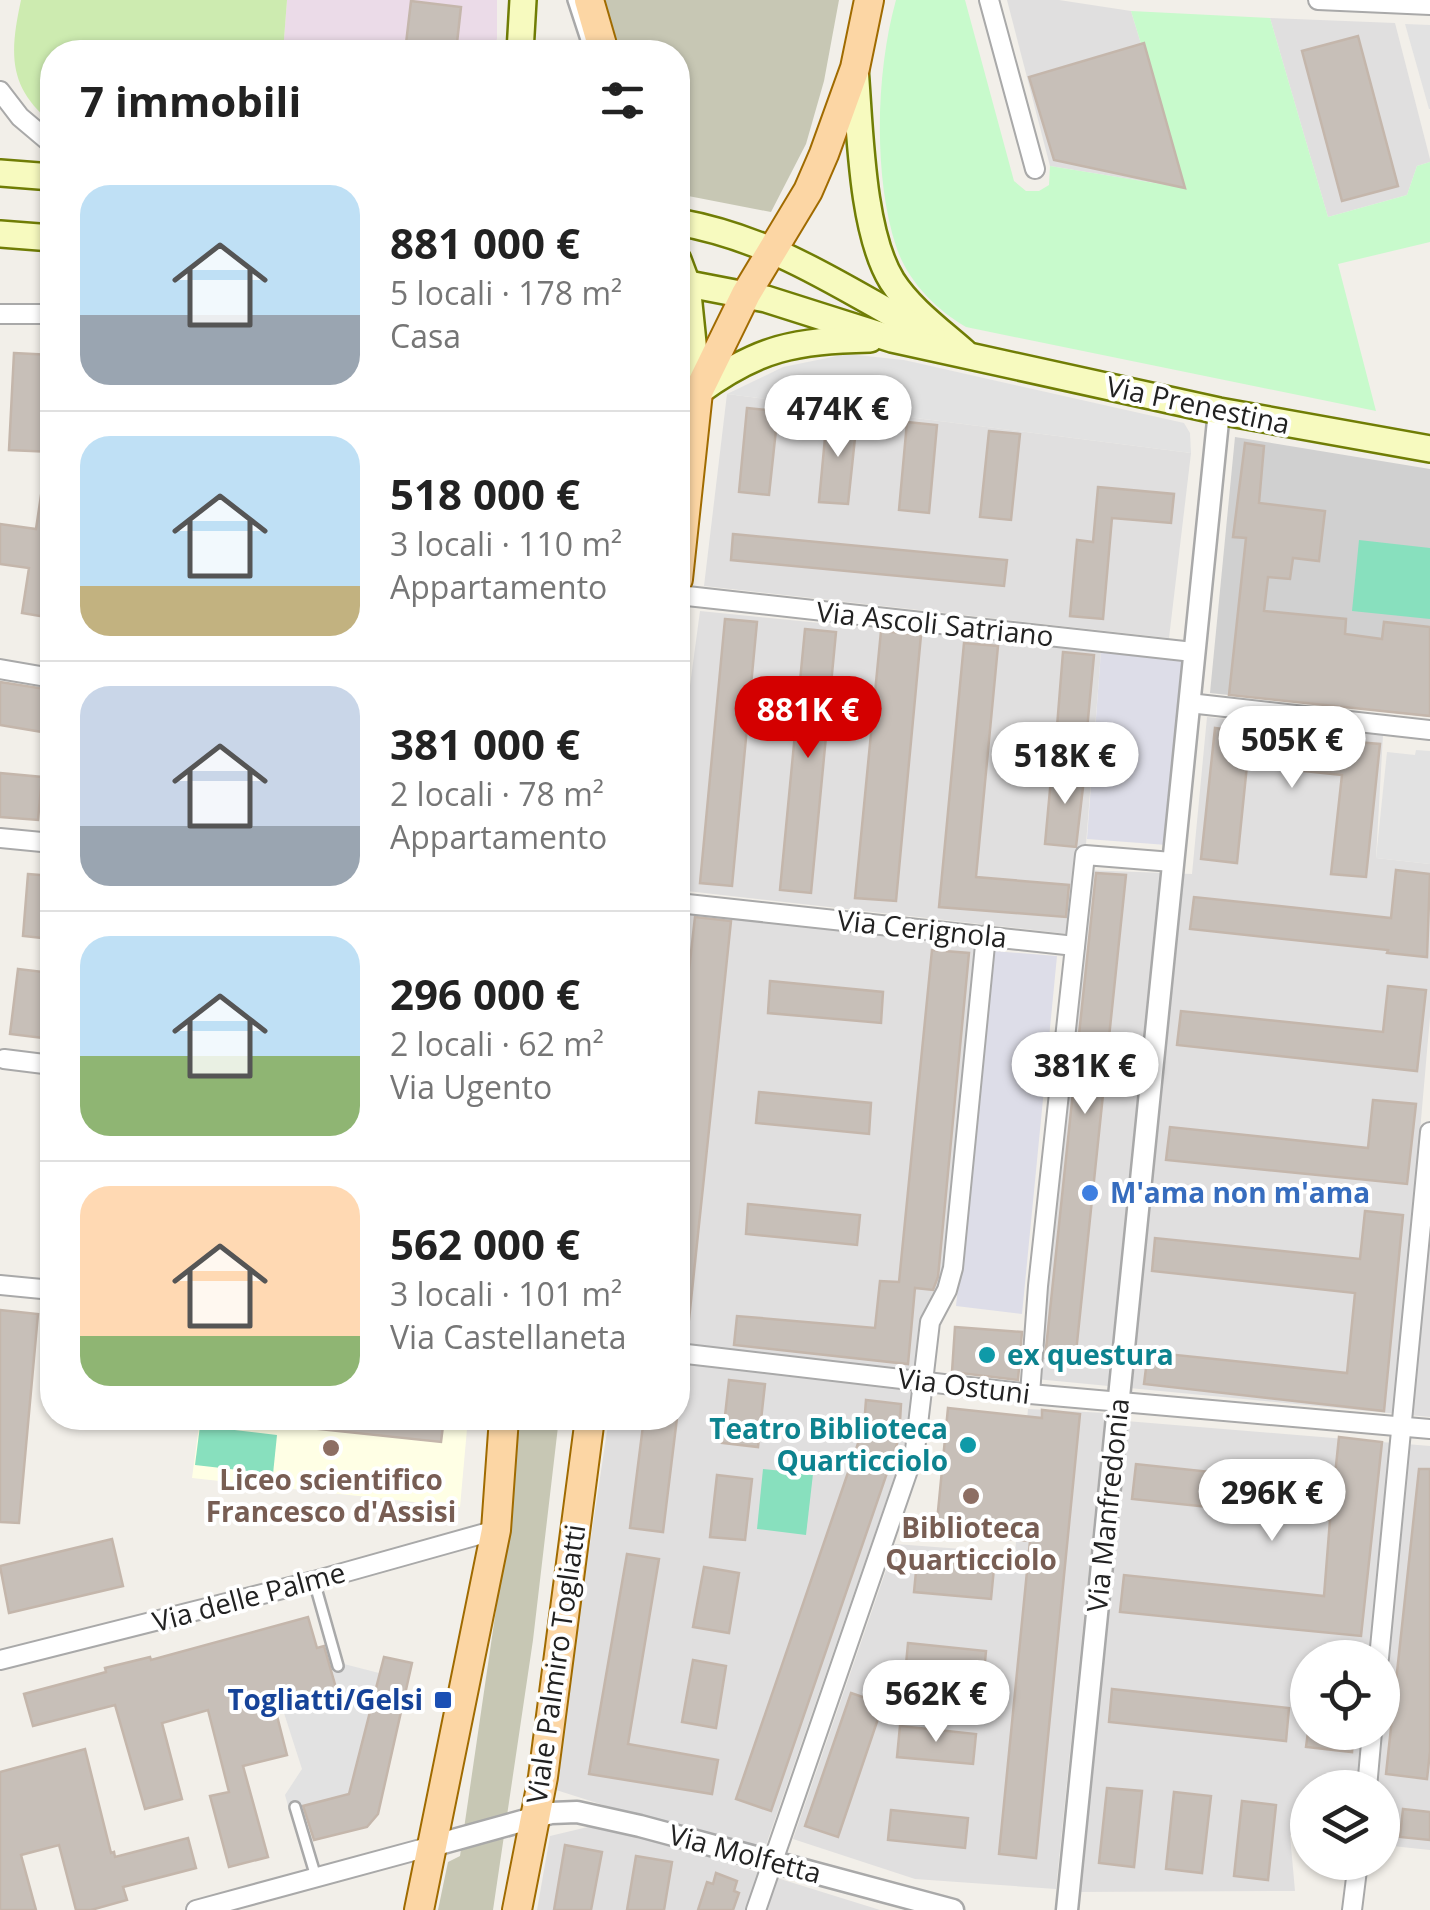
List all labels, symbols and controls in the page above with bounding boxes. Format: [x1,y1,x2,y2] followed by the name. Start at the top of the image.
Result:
[80,72,301,129] text: 7 immobili
[595,73,650,128] icon: filters
[390,214,580,271] text: 881 000 €
[160,225,280,345] icon: home
[390,271,622,314] text: 5 locali · 178 m²
[390,314,461,357] text: Casa
[1103,366,1293,442] street label: Via Prenestina
[757,375,919,460] pin: 474K €
[787,386,889,429] text: 474K €
[390,465,580,522] text: 518 000 €
[160,476,280,596] icon: home
[390,522,622,565] text: 3 locali · 110 m²
[390,565,607,608] text: Appartamento
[815,592,1056,654] street label: Via Ascoli Satriano
[727,676,889,761] pin: 881K €
[757,687,859,730] text: 881K €
[1211,706,1373,791] pin: 505K €
[390,715,580,772] text: 381 000 €
[1241,717,1343,760] text: 505K €
[984,722,1146,807] pin: 518K €
[160,726,280,846] icon: home
[1014,733,1116,776] text: 518K €
[390,772,604,815] text: 2 locali · 78 m²
[390,815,607,858] text: Appartamento
[835,900,1009,956] street label: Via Cerignola
[390,965,580,1022] text: 296 000 €
[160,976,280,1096] icon: home
[390,1022,604,1065] text: 2 locali · 62 m²
[1004,1032,1166,1117] pin: 381K €
[1034,1043,1136,1086] text: 381K €
[390,1065,552,1108] text: Via Ugento
[1110,1173,1370,1211] place label: M'ama non m'ama
[1079,1182,1101,1204] marker: M'ama non m'ama
[390,1215,580,1272] text: 562 000 €
[160,1226,280,1346] icon: home
[390,1272,622,1315] text: 3 locali · 101 m²
[390,1315,627,1358] text: Via Castellaneta
[1007,1335,1174,1373] place label: ex questura
[976,1344,998,1366] marker: ex questura
[896,1358,1032,1412] street label: Via Ostuni
[1077,1396,1137,1614] street label: Via Manfredonia
[709,1409,948,1479] place label: Teatro Biblioteca Quarticciolo
[957,1434,979,1456] marker: Teatro Biblioteca Quarticciolo
[320,1437,342,1459] marker: Liceo scientifico Francesco d'Assisi
[1191,1459,1353,1544] pin: 296K €
[206,1460,456,1530] place label: Liceo scientifico Francesco d'Assisi
[1221,1470,1323,1513] text: 296K €
[960,1485,982,1507] marker: Biblioteca Quarticciolo
[885,1508,1057,1578] place label: Biblioteca Quarticciolo
[517,1522,593,1806] street label: Viale Palmiro Togliatti
[148,1552,349,1640] street label: Via delle Palme
[1290,1640,1400,1880] map controls
[1290,1640,1400,1750] button: locate
[855,1660,1017,1745] pin: 562K €
[885,1671,987,1714] text: 562K €
[227,1680,423,1718] place label: Togliatti/Gelsi
[432,1689,454,1711] marker: Togliatti/Gelsi
[1290,1770,1400,1880] button: layers
[665,1814,826,1892] street label: Via Molfetta

